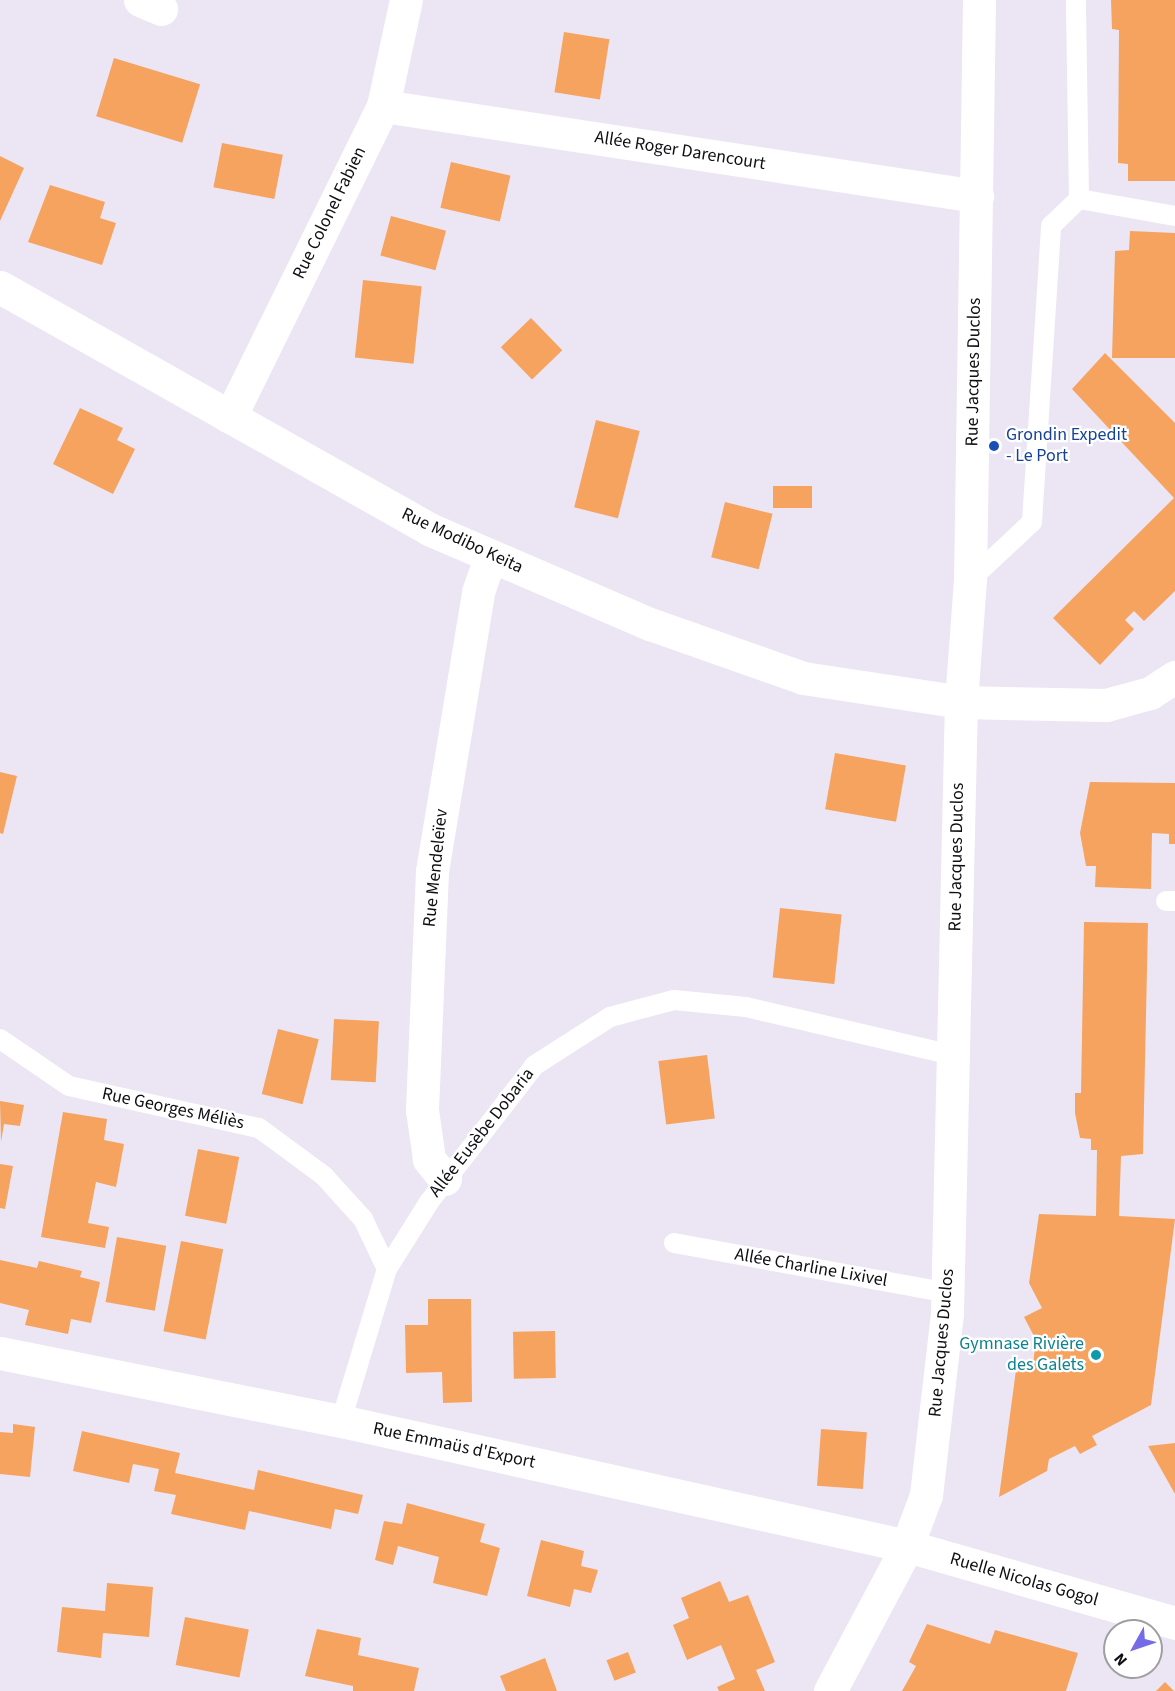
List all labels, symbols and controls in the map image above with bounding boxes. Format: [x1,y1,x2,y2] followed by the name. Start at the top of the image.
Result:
[593,127,767,175] street label: Allée Roger Darencourt
[289,143,371,283] street label: Rue Colonel Fabien
[962,297,986,447] street label: Rue Jacques Duclos
[1006,425,1127,468] place label: Grondin Expedit - Le Port
[987,439,1001,453] marker: Grondin Expedit - Le Port
[398,503,526,579] street label: Rue Modibo Keita
[945,782,969,932] street label: Rue Jacques Duclos
[419,808,453,928] street label: Rue Mendeleïev
[425,1064,539,1202] street label: Allée Eusèbe Dobaria
[100,1083,246,1135] street label: Rue Georges Méliès
[733,1244,889,1292] street label: Allée Charline Lixivel
[925,1268,959,1418] street label: Rue Jacques Duclos
[959,1334,1084,1376] place label: Gymnase Rivière des Galets
[1089,1348,1103,1362] marker: Gymnase Rivière des Galets
[371,1418,537,1474] street label: Rue Emmaüs d'Export
[947,1549,1101,1611] street label: Ruelle Nicolas Gogol
[1103,1619,1163,1679] north arrow
[1109,1648,1133,1670] text: N

